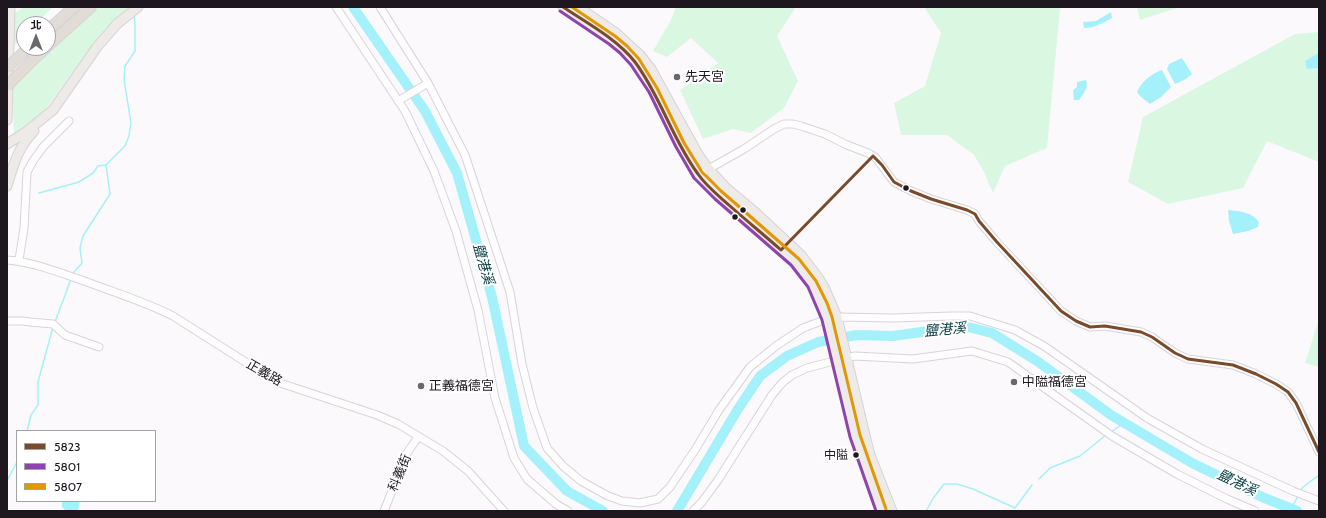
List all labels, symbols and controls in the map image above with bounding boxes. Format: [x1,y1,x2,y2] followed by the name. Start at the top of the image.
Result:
[16,16,56,56] north arrow
[31,18,42,32] text: 北
[685,69,724,85] place label: 先天宮
[672,72,682,82] marker: 先天宮
[901,183,911,193] unlabelled marker
[738,205,748,215] unlabelled marker
[730,212,740,222] unlabelled marker
[469,241,497,287] water label: 鹽港溪
[923,320,967,340] water label: 鹽港溪
[243,356,285,390] street label: 正義路
[1022,374,1087,390] place label: 中隘福德宮
[1009,377,1019,387] marker: 中隘福德宮
[429,378,494,394] place label: 正義福德宮
[416,381,426,391] marker: 正義福德宮
[16,430,156,502] legend
[54,439,81,454] text: 5823
[824,448,848,462] place label: 中隘
[851,450,861,460] marker: 中隘
[385,452,415,494] street label: 科義街
[54,459,80,474] text: 5801
[1214,467,1260,499] water label: 鹽港溪
[54,479,82,494] text: 5807

